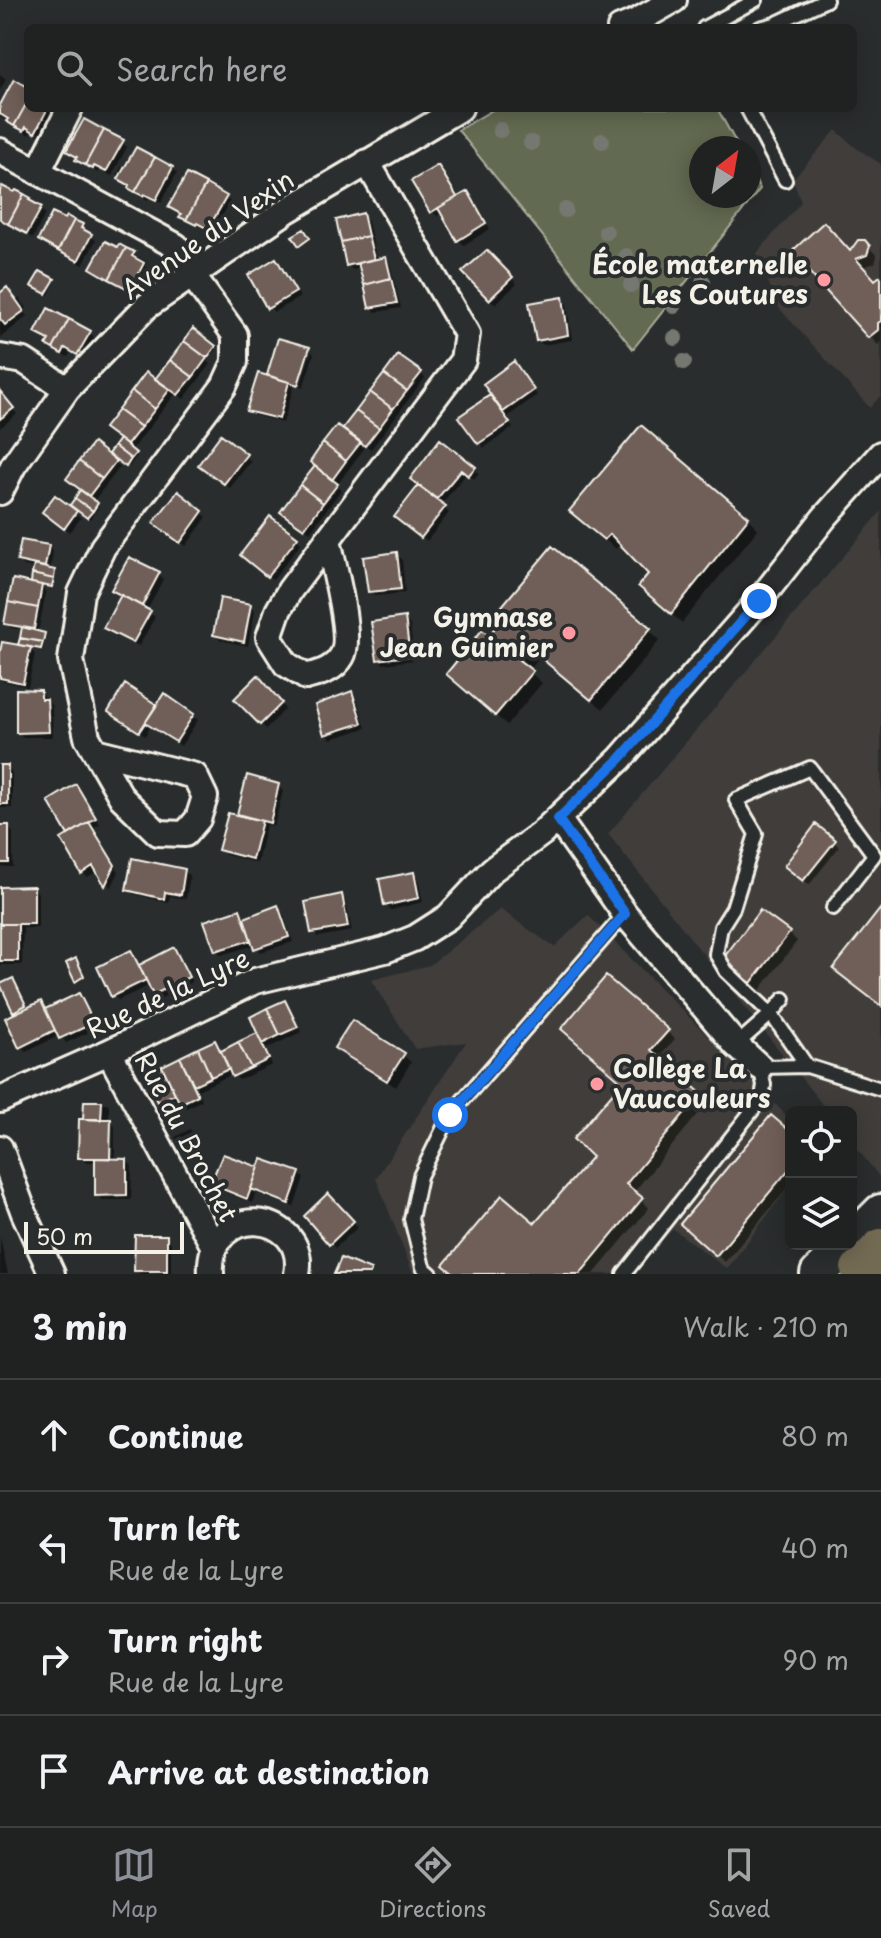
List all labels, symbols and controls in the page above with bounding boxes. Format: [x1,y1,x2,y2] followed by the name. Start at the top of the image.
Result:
[24,24,857,112] search box
[52,46,96,90] icon: search
[116,46,288,91] text: Search here
[689,136,761,208] north arrow
[113,160,301,308] street label: Avenue du Vexin
[592,244,808,313] place label: École maternelle Les Coutures
[815,271,833,289] marker: École maternelle Les Coutures
[741,583,777,619] route end
[380,597,554,666] place label: Gymnase Jean Guimier
[560,624,578,642] marker: Gymnase Jean Guimier
[79,938,255,1047] street label: Rue de la Lyre
[126,1044,249,1228] street label: Rue du Brochet
[613,1048,770,1117] place label: Collège La Vaucouleurs
[588,1075,606,1093] marker: Collège La Vaucouleurs
[432,1097,468,1133] route start
[785,1106,857,1250] map controls
[785,1106,857,1178] button: locate
[785,1178,857,1250] button: layers
[24,1218,184,1254] scale bar
[36,1219,93,1252] text: 50 m
[32,1300,128,1352] text: 3 min
[683,1307,849,1346] text: Walk · 210 m
[32,1413,76,1457] icon: ahead
[108,1413,243,1458] text: Continue
[781,1416,849,1455] text: 80 m
[108,1505,240,1550] text: Turn left
[32,1525,76,1569] icon: left
[781,1528,849,1567] text: 40 m
[108,1550,284,1589] text: Rue de la Lyre
[108,1617,263,1662] text: Turn right
[32,1637,76,1681] icon: right
[782,1640,849,1679] text: 90 m
[108,1662,284,1701] text: Rue de la Lyre
[32,1749,76,1793] icon: arrive
[108,1749,430,1794] text: Arrive at destination
[111,1843,158,1924] tab: Map
[379,1843,486,1924] tab: Directions
[708,1843,770,1924] tab: Saved

